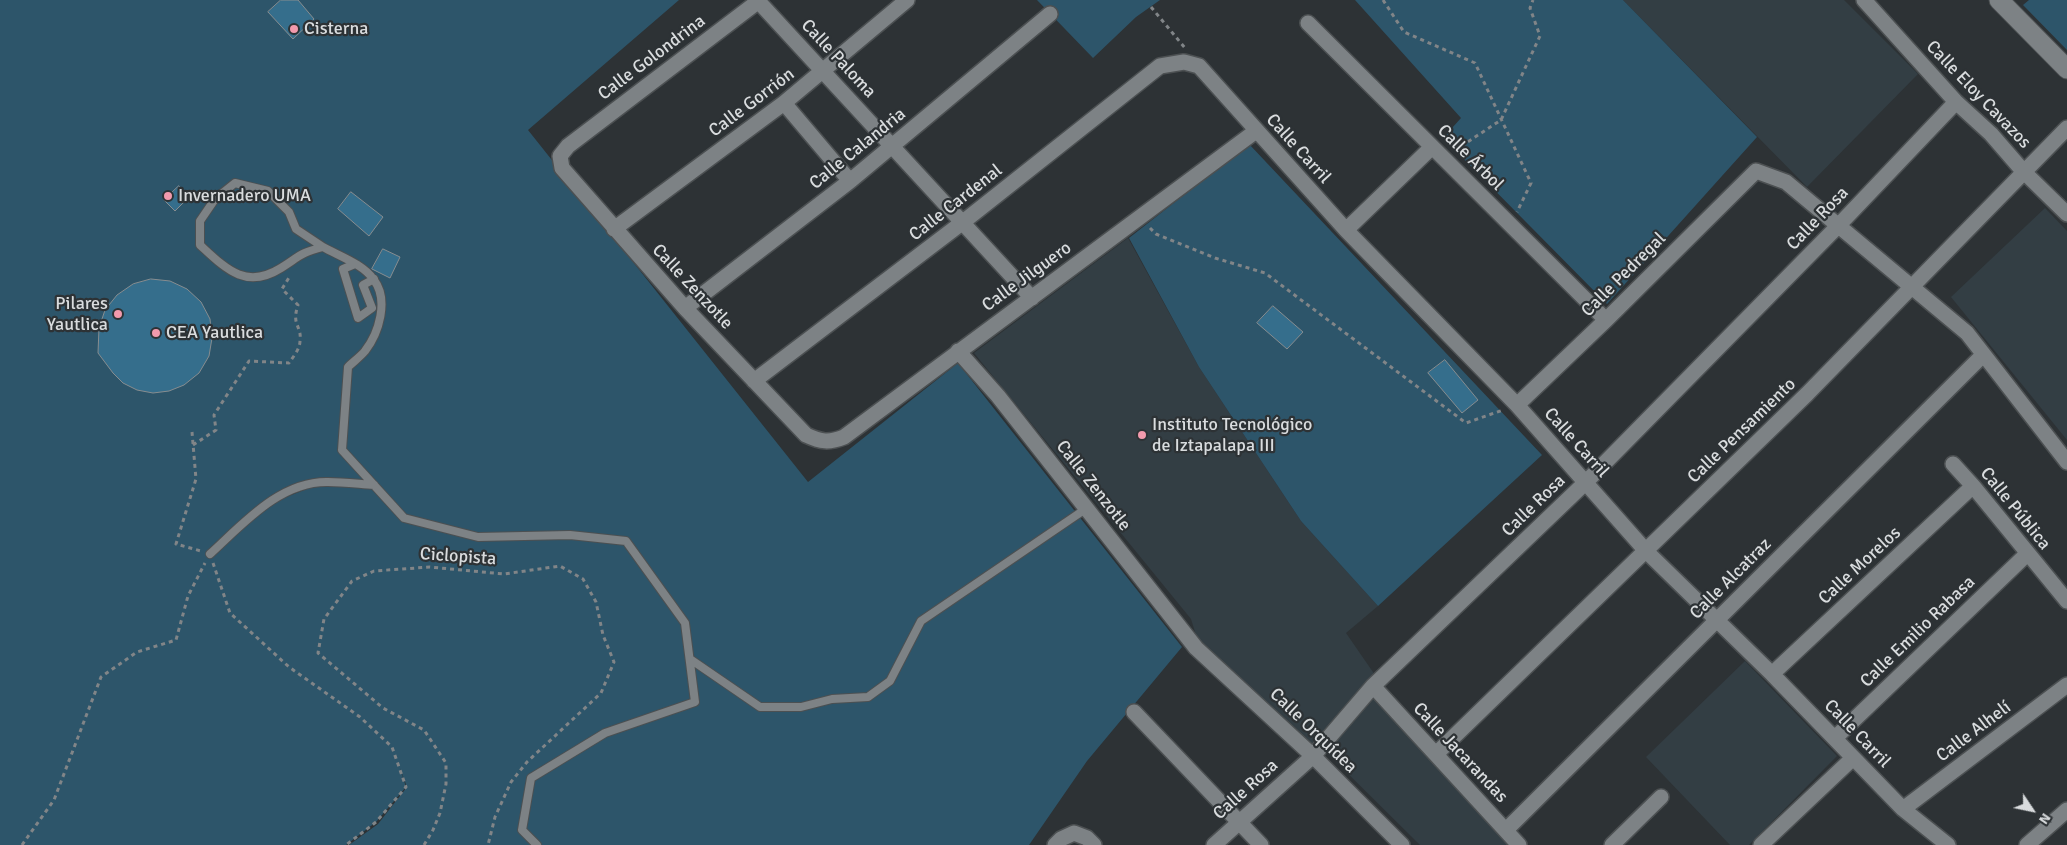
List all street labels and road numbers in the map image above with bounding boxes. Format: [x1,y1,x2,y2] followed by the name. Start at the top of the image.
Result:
[594,11,710,105] street label: Calle Golondrina
[796,15,880,103] street label: Calle Paloma
[1921,37,2035,153] street label: Calle Eloy Cavazos
[705,64,799,142] street label: Calle Gorrión
[805,104,911,194] street label: Calle Calandria
[1261,110,1335,188] street label: Calle Carril
[1432,120,1508,196] street label: Calle Árbol
[905,160,1007,246] street label: Calle Cardenal
[1782,183,1854,255] street label: Calle Rosa
[1577,228,1671,322] street label: Calle Pedregal
[978,237,1076,317] street label: Calle Jilguero
[647,240,737,334] street label: Calle Zenzotle
[1683,374,1801,488] street label: Calle Pensamiento
[1539,404,1613,482] street label: Calle Carril
[1051,436,1135,536] street label: Calle Zenzotle
[1975,463,2055,555] street label: Calle Pública
[1498,470,1570,542] street label: Calle Rosa
[1814,522,1906,610] street label: Calle Morelos
[1686,534,1776,624] street label: Calle Alcatraz
[419,544,497,570] street label: Ciclopista
[1856,572,1980,692] street label: Calle Emilio Rabasa
[1265,684,1361,778] street label: Calle Orquídea
[1819,695,1895,773] street label: Calle Carril
[1932,697,2016,767] street label: Calle Alhelí
[1408,698,1512,808] street label: Calle Jacarandas
[1209,755,1283,825] street label: Calle Rosa

